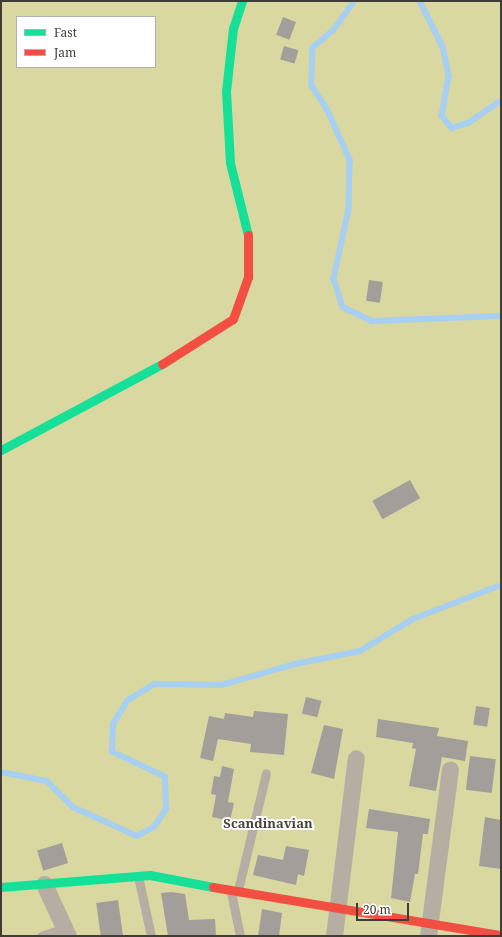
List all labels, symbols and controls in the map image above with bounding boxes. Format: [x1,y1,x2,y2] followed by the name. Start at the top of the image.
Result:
[16,16,156,68] legend
[54,24,77,41] text: Fast
[54,44,76,61] text: Jam
[223,815,313,831] district label: Scandinavian
[358,895,411,921] scale bar
[363,901,391,918] text: 20 m

